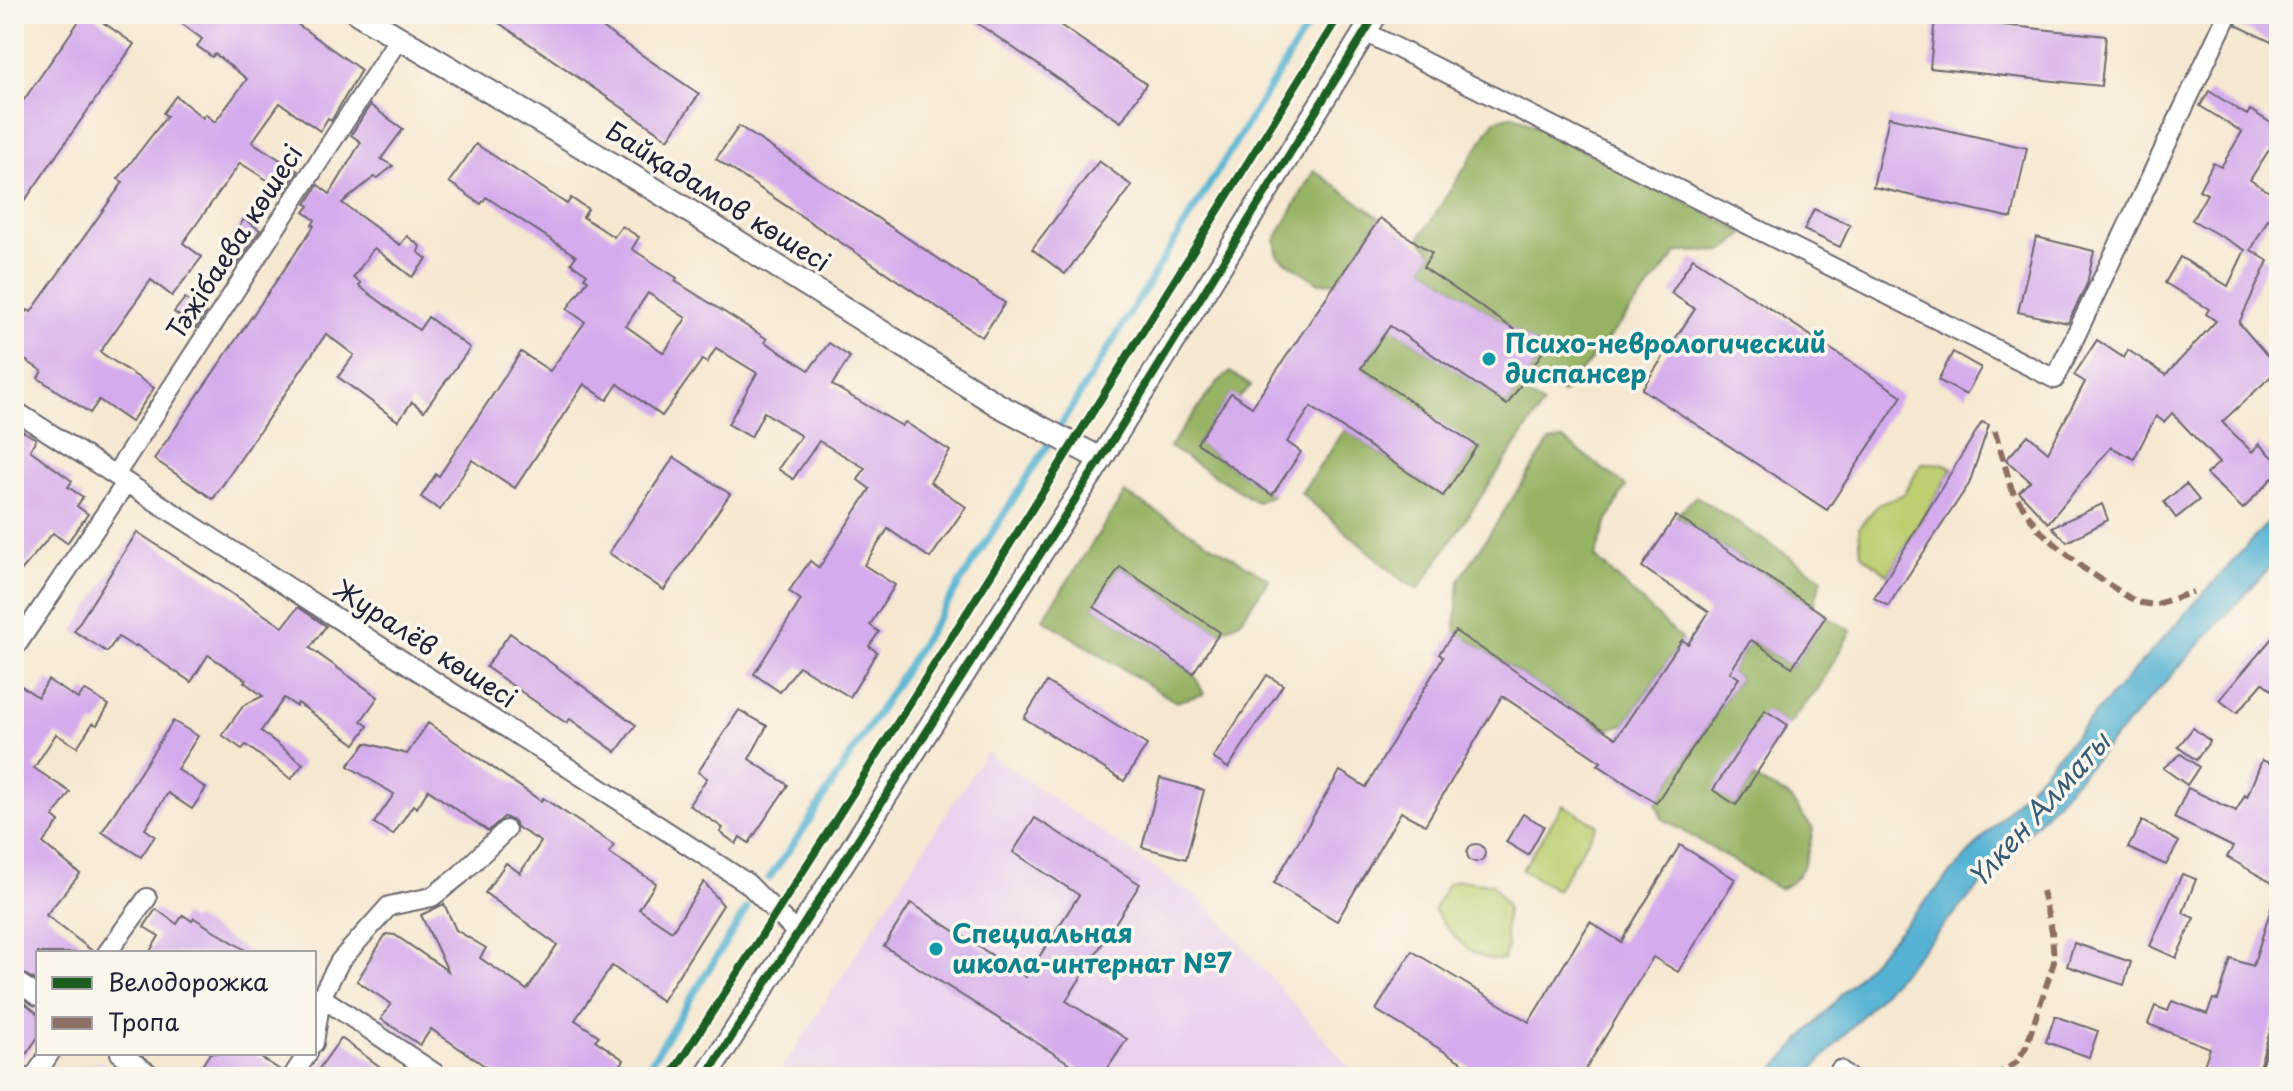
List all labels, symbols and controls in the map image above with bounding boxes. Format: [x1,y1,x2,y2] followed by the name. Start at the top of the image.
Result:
[599,111,839,281] street label: Байқадамов көшесі
[156,136,311,346] street label: Тәжібаева көшесі
[1505,323,1826,392] place label: Психо-неврологический диспансер
[1480,350,1498,368] marker: Психо-неврологический диспансер
[326,569,525,717] street label: Журалёв көшесі
[1956,720,2121,896] water label: Үлкен Алматы
[952,913,1232,982] place label: Специальная школа-интернат №7
[927,940,945,958] marker: Специальная школа-интернат №7
[36,951,316,1055] legend
[108,963,268,999] text: Велодорожка
[108,1003,179,1039] text: Тропа

